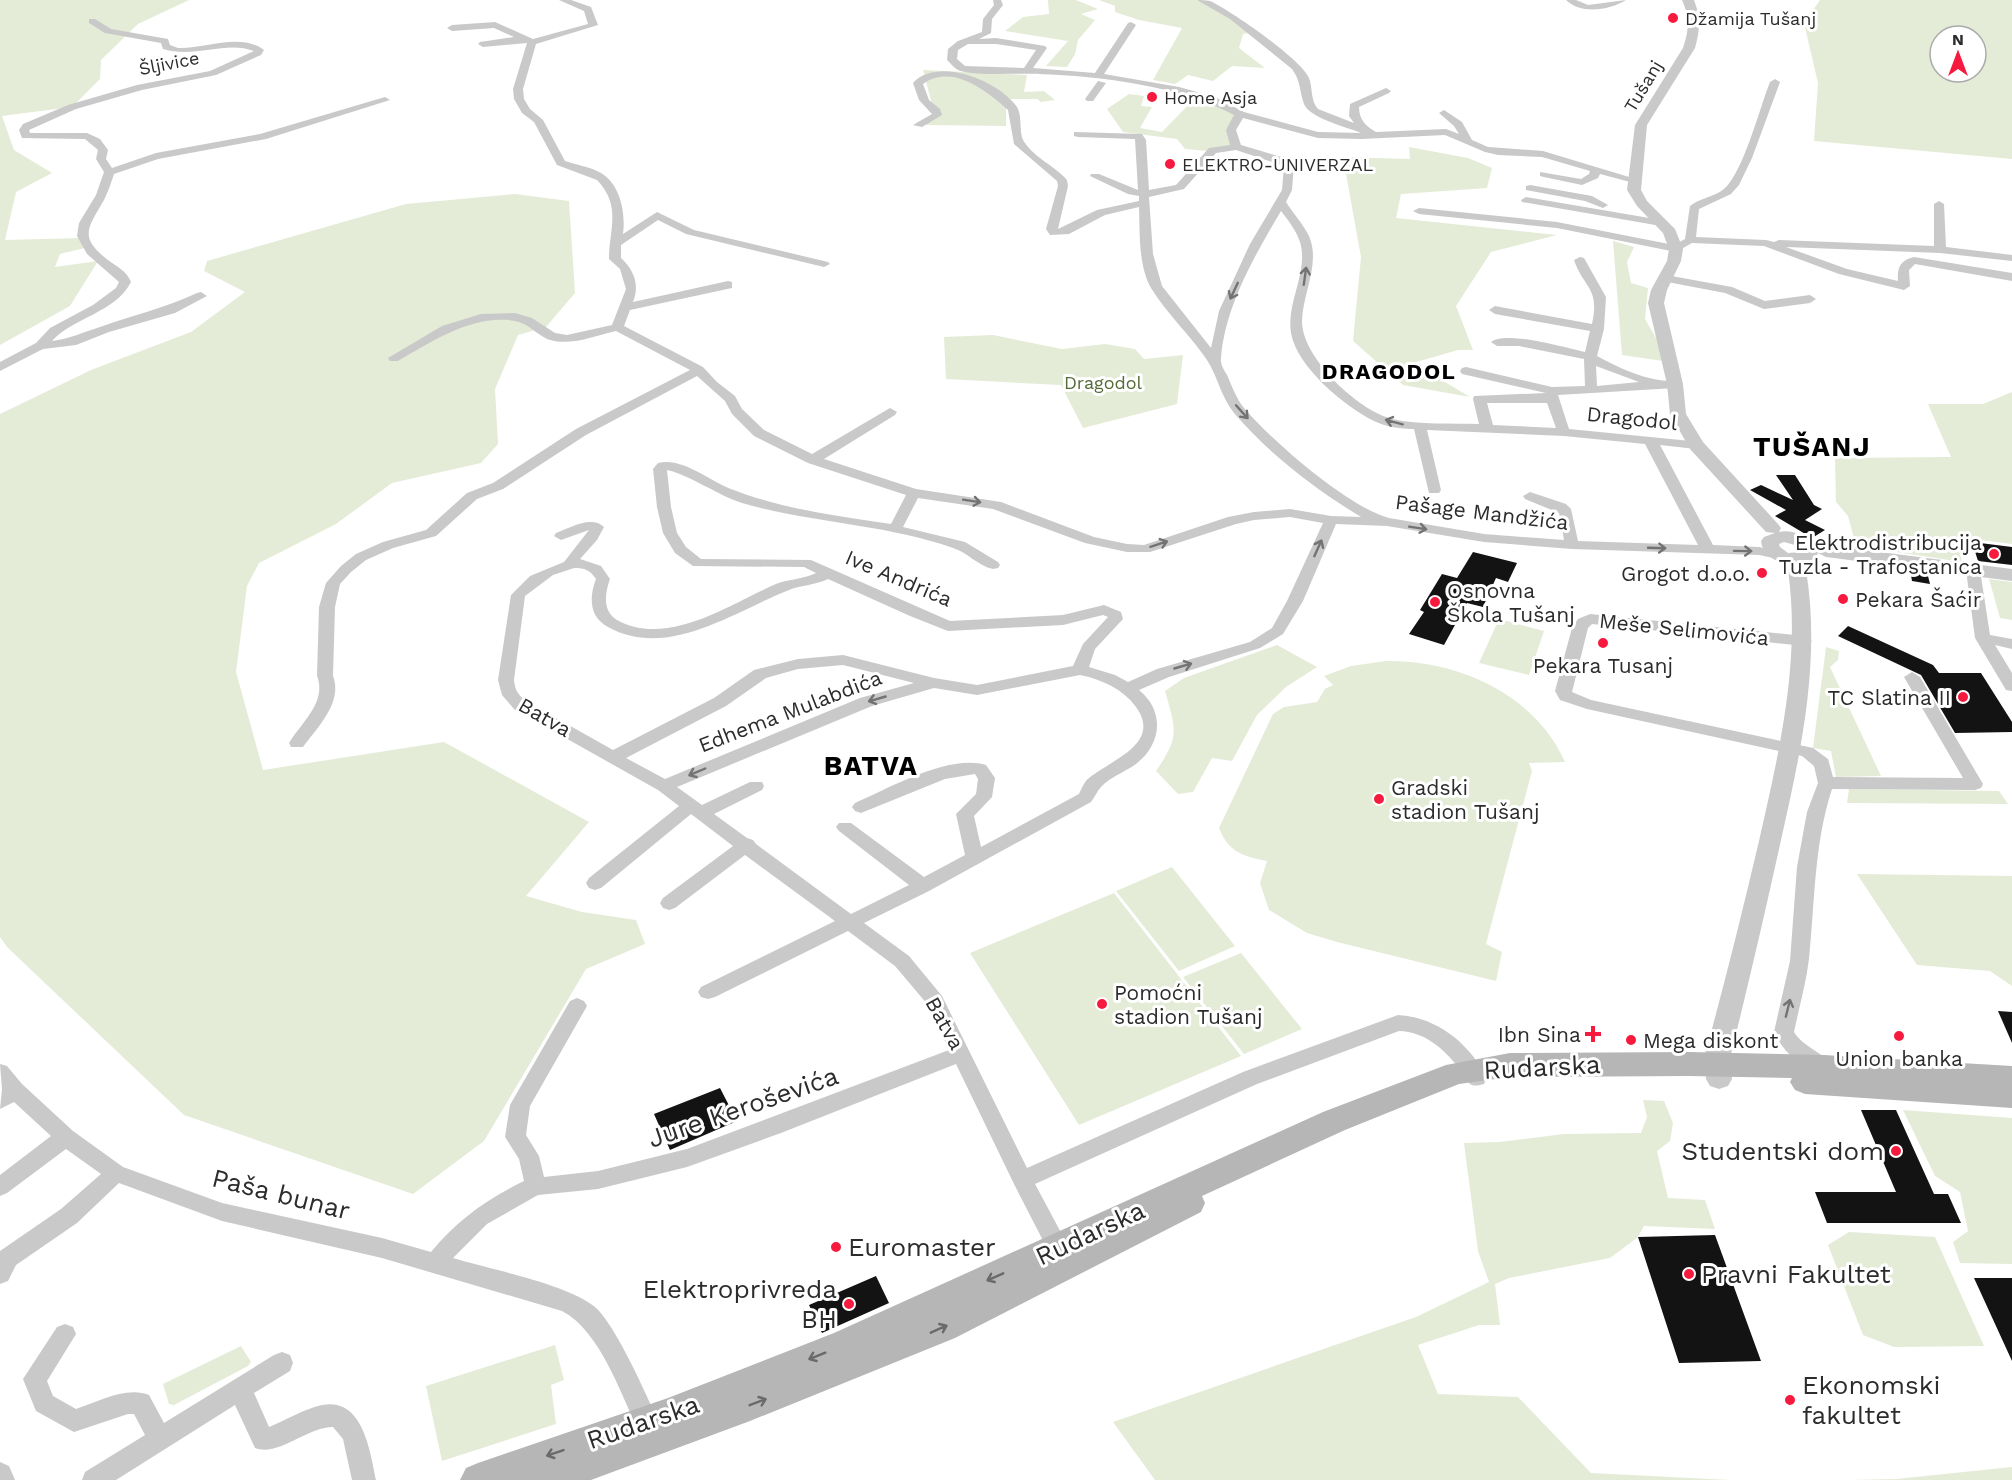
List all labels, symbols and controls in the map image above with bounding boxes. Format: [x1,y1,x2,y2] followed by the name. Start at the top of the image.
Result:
[1685,8,1816,29] place label: Džamija Tušanj
[1666,11,1680,25] marker: Džamija Tušanj
[1928,24,1988,84] north arrow
[1952,30,1964,49] text: N
[137,47,201,79] street label: Šljivice
[1619,56,1667,116] street label: Tušanj
[1164,87,1257,108] place label: Home Asja
[1145,90,1159,104] marker: Home Asja
[1182,154,1374,175] place label: ELEKTRO-UNIVERZAL
[1163,157,1177,171] marker: ELEKTRO-UNIVERZAL
[1299,266,1310,286] one-way arrow
[1228,282,1240,300] one-way arrow
[1322,359,1456,384] district label: DRAGODOL
[1064,372,1143,393] park label: Dragodol
[1585,401,1679,435] street label: Dragodol
[1235,404,1249,419] one-way arrow
[1384,416,1403,428] one-way arrow
[1753,431,1871,463] district label: TUŠANJ
[1394,489,1570,535] street label: Pašage Mandžića
[961,496,981,507] one-way arrow
[1408,522,1428,533] one-way arrow
[1778,530,1982,579] place label: Elektrodistribucija Tuzla - Trafostanica
[1149,538,1168,549] one-way arrow
[1314,539,1325,557] one-way arrow
[1647,543,1667,554] one-way arrow
[842,544,956,612] street label: Ive Andrića
[1732,545,1752,557] one-way arrow
[1987,547,2001,561] marker: Elektrodistribucija Tuzla - Trafostanica
[1621,561,1750,586] place label: Grogot d.o.o.
[1755,566,1769,580] marker: Grogot d.o.o.
[1447,578,1575,627] place label: Osnovna Škola Tušanj
[1855,587,1982,612] place label: Pekara Šaćir
[1836,592,1850,606] marker: Pekara Šaćir
[1428,595,1442,609] marker: Osnovna Škola Tušanj
[1598,608,1770,650] street label: Meše Selimovića
[1596,636,1610,650] marker: Pekara Tusanj
[1533,653,1673,678] place label: Pekara Tusanj
[1173,660,1192,671] one-way arrow
[695,664,885,758] street label: Edhema Mulabdića
[1827,685,1951,710] place label: TC Slatina II
[1956,690,1970,704] marker: TC Slatina II
[514,692,576,742] street label: Batva
[868,693,887,705] one-way arrow
[824,750,918,782] district label: BATVA
[688,767,706,778] one-way arrow
[1391,775,1540,824] place label: Gradski stadion Tušanj
[1372,792,1386,806] marker: Gradski stadion Tušanj
[1114,980,1263,1029] place label: Pomoćni stadion Tušanj
[920,992,970,1054] street label: Batva
[1095,997,1109,1011] marker: Pomoćni stadion Tušanj
[1782,999,1794,1018] one-way arrow
[1498,1022,1581,1047] place label: Ibn Sina
[1586,1027,1600,1041] marker: Ibn Sina
[1643,1028,1778,1053] place label: Mega diskont
[1892,1029,1906,1043] marker: Union banka
[1624,1033,1638,1047] marker: Mega diskont
[1835,1046,1963,1071] place label: Union banka
[1483,1049,1601,1085] street label: Rudarska
[644,1060,842,1154] street label: Jure Keroševića
[1681,1136,1884,1166] place label: Studentski dom
[1889,1144,1903,1158] marker: Studentski dom
[209,1162,353,1226] street label: Paša bunar
[1031,1195,1150,1271] street label: Rudarska
[848,1232,996,1262] place label: Euromaster
[829,1240,843,1254] marker: Euromaster
[1701,1259,1891,1289] place label: Pravni Fakultet
[1682,1267,1696,1281] marker: Pravni Fakultet
[986,1271,1004,1283] one-way arrow
[642,1274,837,1334] place label: Elektroprivreda BH
[842,1297,856,1311] marker: Elektroprivreda BH
[929,1323,947,1334] one-way arrow
[808,1351,826,1362] one-way arrow
[1802,1370,1940,1430] place label: Ekonomski fakultet
[583,1389,703,1455] street label: Rudarska
[1783,1393,1797,1407] marker: Ekonomski fakultet
[748,1396,767,1407] one-way arrow
[546,1448,565,1459] one-way arrow

